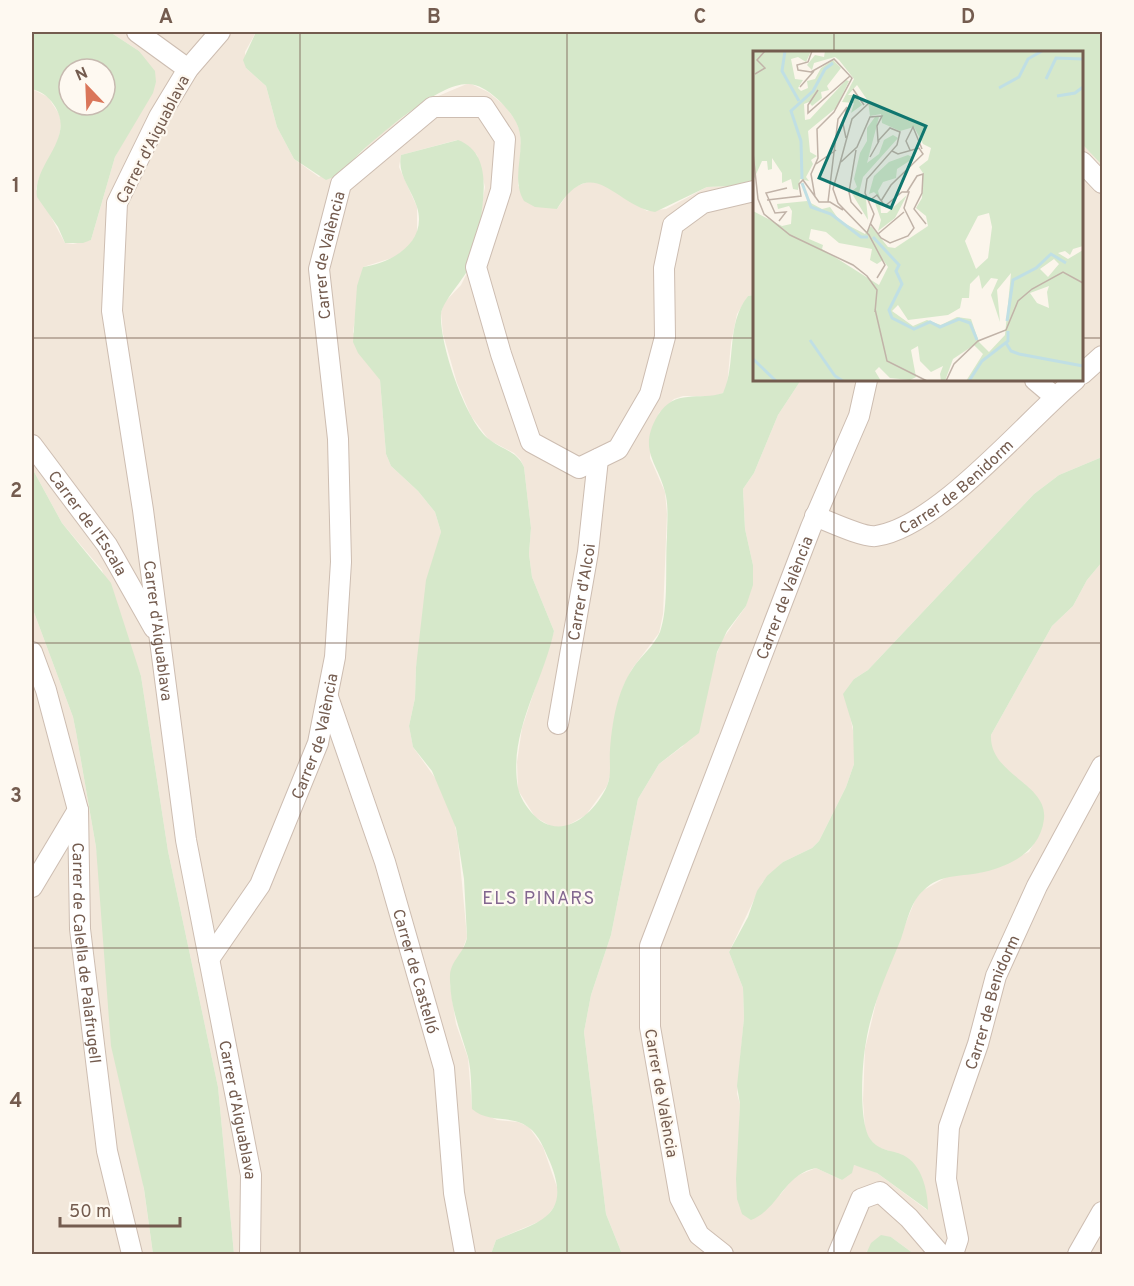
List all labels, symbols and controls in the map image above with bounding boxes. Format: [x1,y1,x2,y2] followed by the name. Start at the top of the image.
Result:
[159,5,173,31] text: A
[427,5,441,31] text: B
[694,5,706,31] text: C
[961,5,975,31] text: D
[753,51,1083,381] inset map
[57,57,117,117] north arrow
[73,64,91,86] text: N
[113,72,195,207] street label: Carrer d'Aiguablava
[12,174,20,200] text: 1
[311,189,351,320] street label: Carrer de València
[896,436,1019,540] street label: Carrer de Benidorm
[43,467,130,580] street label: Carrer de l'Escala
[10,479,22,505] text: 2
[753,534,819,663] street label: Carrer de València
[565,543,601,643] street label: Carrer d'Alcoi
[138,560,176,703] street label: Carrer d'Aiguablava
[288,672,344,803] street label: Carrer de València
[10,784,22,810] text: 3
[67,842,104,1065] street label: Carrer de Calella de Palafrugell
[482,888,596,911] district label: ELS PINARS
[387,907,442,1036] street label: Carrer de Castelló
[962,932,1025,1073] street label: Carrer de Benidorm
[639,1027,681,1159] street label: Carrer de València
[213,1039,259,1180] street label: Carrer d'Aiguablava
[10,1089,22,1115] text: 4
[60,1190,180,1228] scale bar
[69,1201,111,1224] text: 50 m

